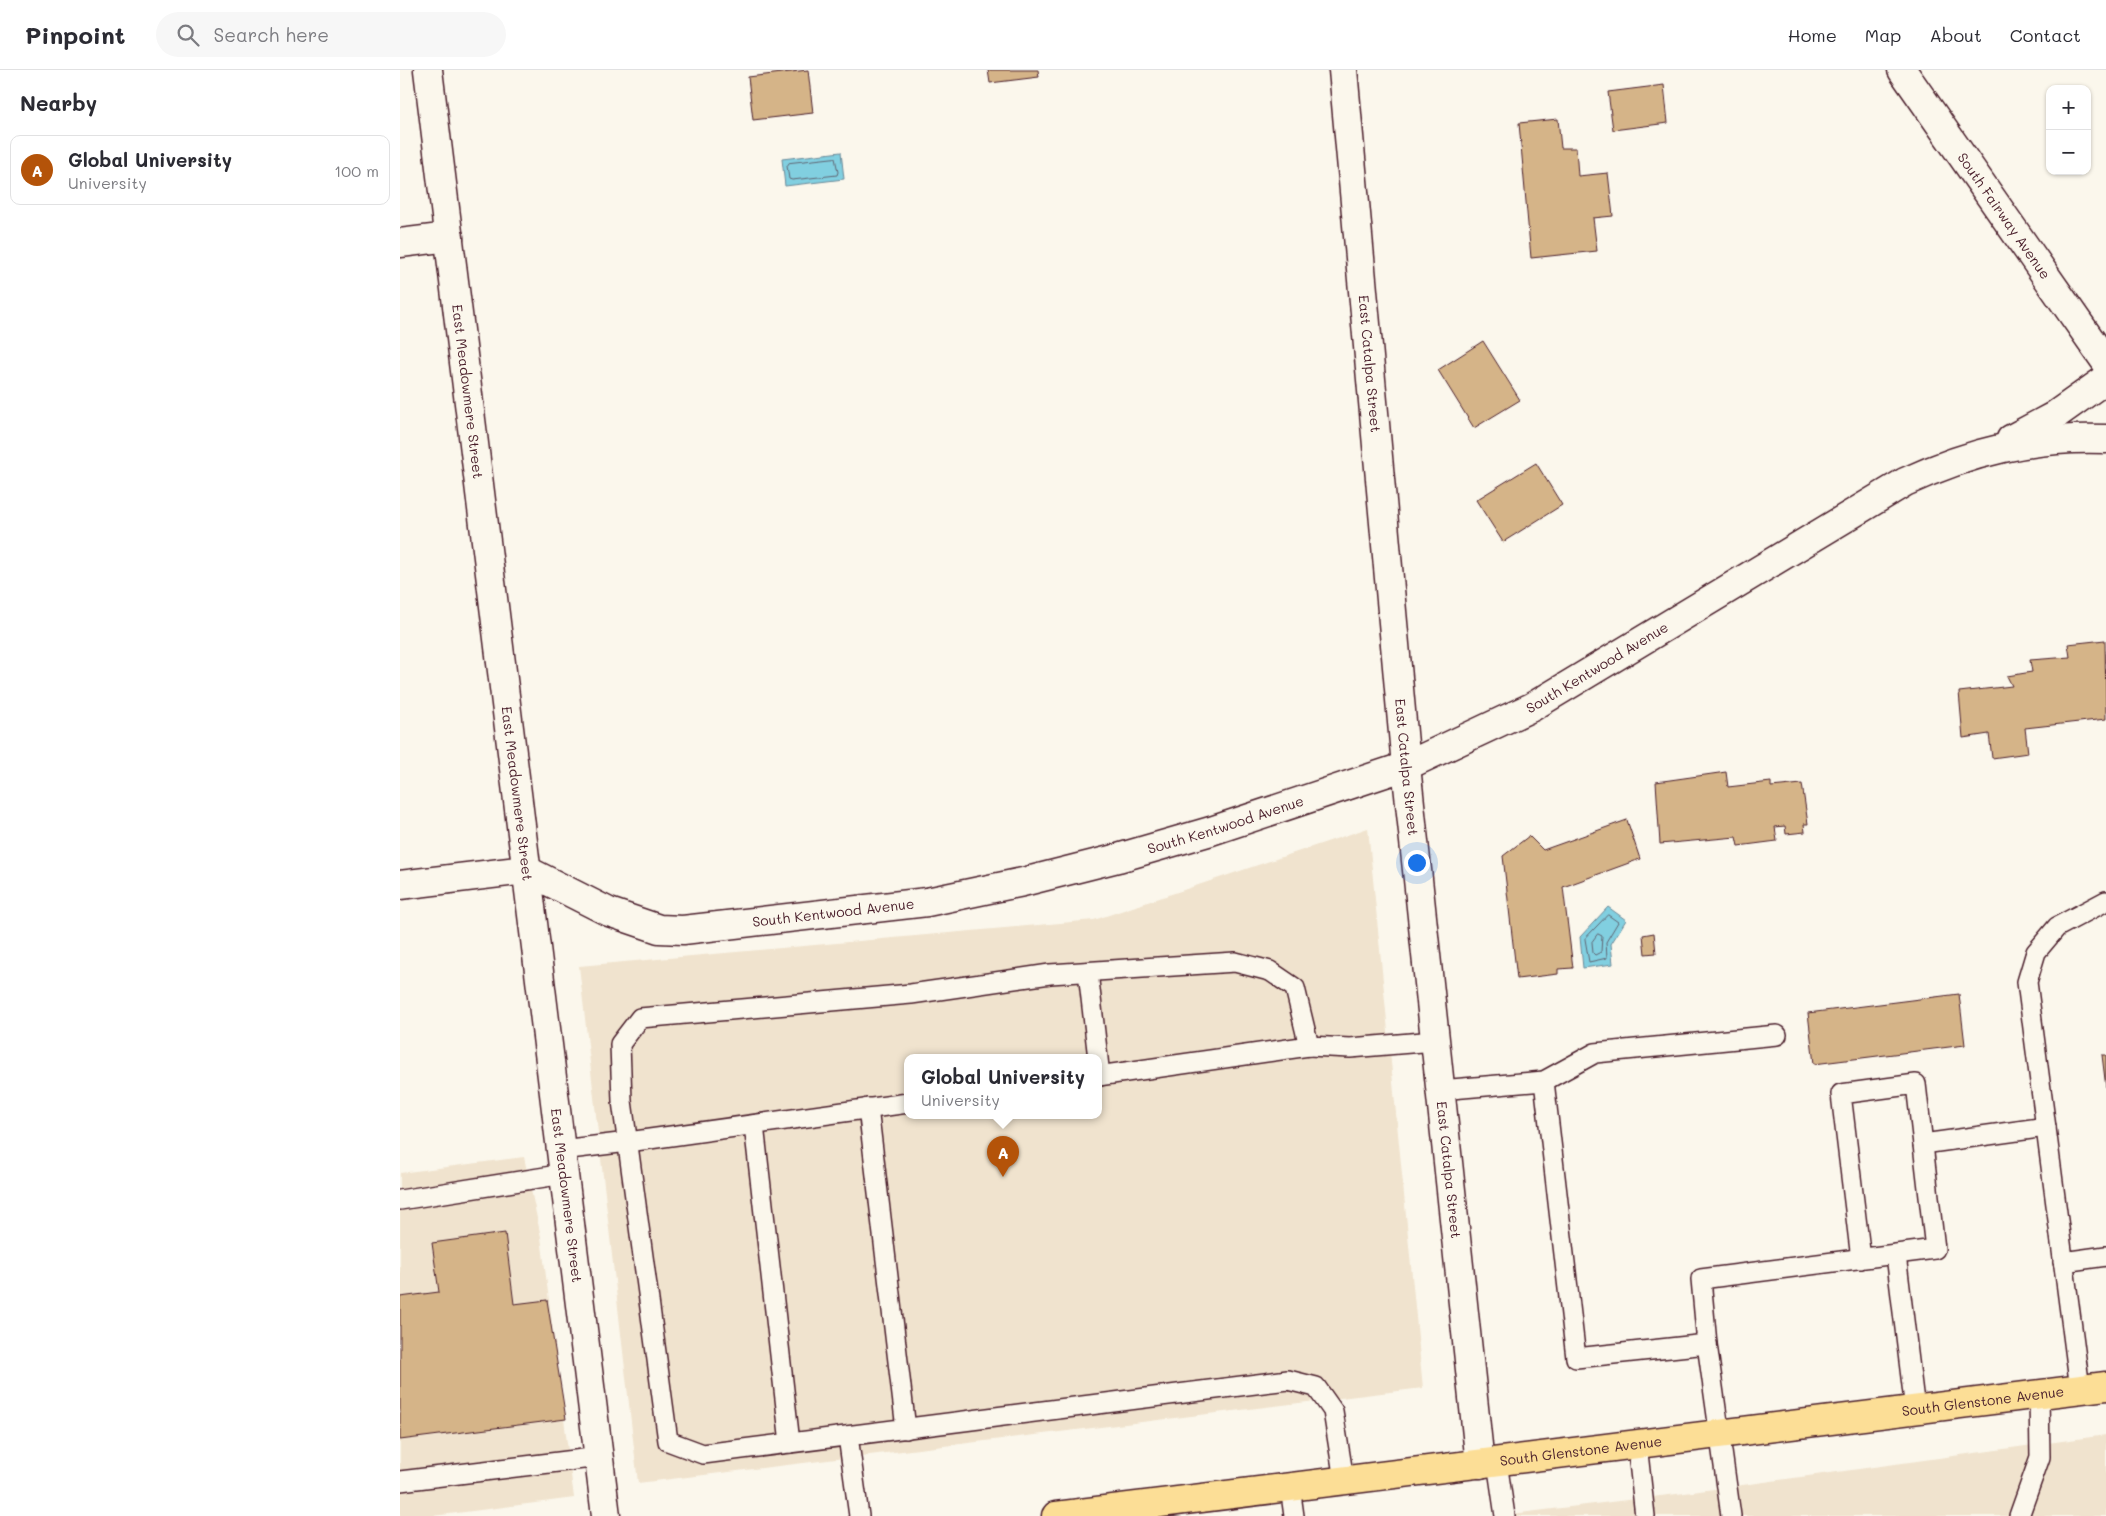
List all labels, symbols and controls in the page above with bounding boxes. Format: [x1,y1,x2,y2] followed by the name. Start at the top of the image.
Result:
[156,12,506,57] search box
[25,19,126,50] text: Pinpoint
[174,21,202,49] icon: search
[214,22,329,47] text: Search here
[1788,23,1837,47] text: Home
[1865,23,1901,47] text: Map
[1929,23,1982,47] text: About
[2010,23,2081,47] text: Contact
[2046,85,2091,175] map controls
[2046,85,2091,130] button: +
[20,89,97,116] text: Nearby
[2046,130,2091,175] button: −
[68,147,232,172] text: Global University
[1954,149,2055,283] street label: South Fairway Avenue
[31,160,43,181] text: A
[334,160,379,181] text: 100 m
[68,172,147,193] text: University
[1354,294,1386,433] street label: East Catalpa Street
[448,303,488,480] street label: East Meadowmere Street
[1523,617,1672,717] street label: South Kentwood Avenue
[1391,698,1423,837] street label: East Catalpa Street
[497,705,538,882] street label: East Meadowmere Street
[1145,791,1306,858] street label: South Kentwood Avenue
[1404,850,1430,876] your location
[751,894,915,931] street label: South Kentwood Avenue
[904,1054,1102,1119] popup
[921,1064,1085,1089] text: Global University
[921,1089,1000,1110] text: University
[1433,1100,1466,1239] street label: East Catalpa Street
[547,1107,587,1284] street label: East Meadowmere Street
[987,1136,1019,1177] pin: A
[1901,1381,2065,1420] street label: South Glenstone Avenue
[1499,1431,1663,1470] street label: South Glenstone Avenue

